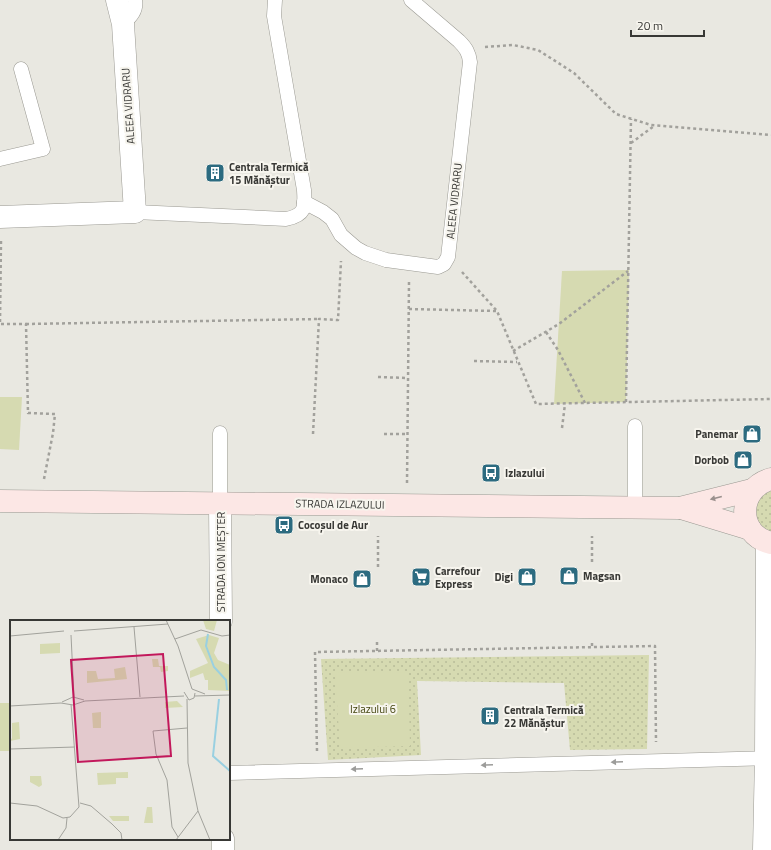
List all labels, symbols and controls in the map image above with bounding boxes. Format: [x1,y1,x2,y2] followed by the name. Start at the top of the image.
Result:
[631,12,704,38] scale bar
[637,16,663,35] text: 20 m
[117,67,139,145] street label: ALEEA VIDRARU
[229,159,309,188] place label: Centrala Termică 15 Mănăștur
[204,162,226,184] building icon: Centrala Termică 15 Mănăștur
[442,162,466,240] street label: ALEEA VIDRARU
[741,423,763,445] shop icon: Panemar
[695,426,738,442] place label: Panemar
[732,449,754,471] shop icon: Dorbob
[694,452,729,468] place label: Dorbob
[480,462,502,484] bus stop icon: Izlazului
[505,465,545,481] place label: Izlazului
[295,495,385,513] street label: STRADA IZLAZULUI
[710,496,722,502] one-way arrow
[213,511,229,612] street label: STRADA ION MEȘTER
[273,514,295,536] bus stop icon: Cocoșul de Aur
[298,517,368,533] place label: Cocoșul de Aur
[435,563,480,592] place label: Carrefour Express
[558,565,580,587] shop icon: Magsan
[410,566,432,588] supermarket icon: Carrefour Express
[516,566,538,588] shop icon: Digi
[351,568,373,590] shop icon: Monaco
[583,568,621,584] place label: Magsan
[494,569,513,585] place label: Digi
[310,571,348,587] place label: Monaco
[10,620,230,840] inset map
[350,701,396,717] park label: Izlazului 6
[504,702,584,731] place label: Centrala Termică 22 Mănăștur
[479,705,501,727] building icon: Centrala Termică 22 Mănăștur
[610,759,623,765] one-way arrow
[481,762,493,769] one-way arrow
[350,766,363,772] one-way arrow

